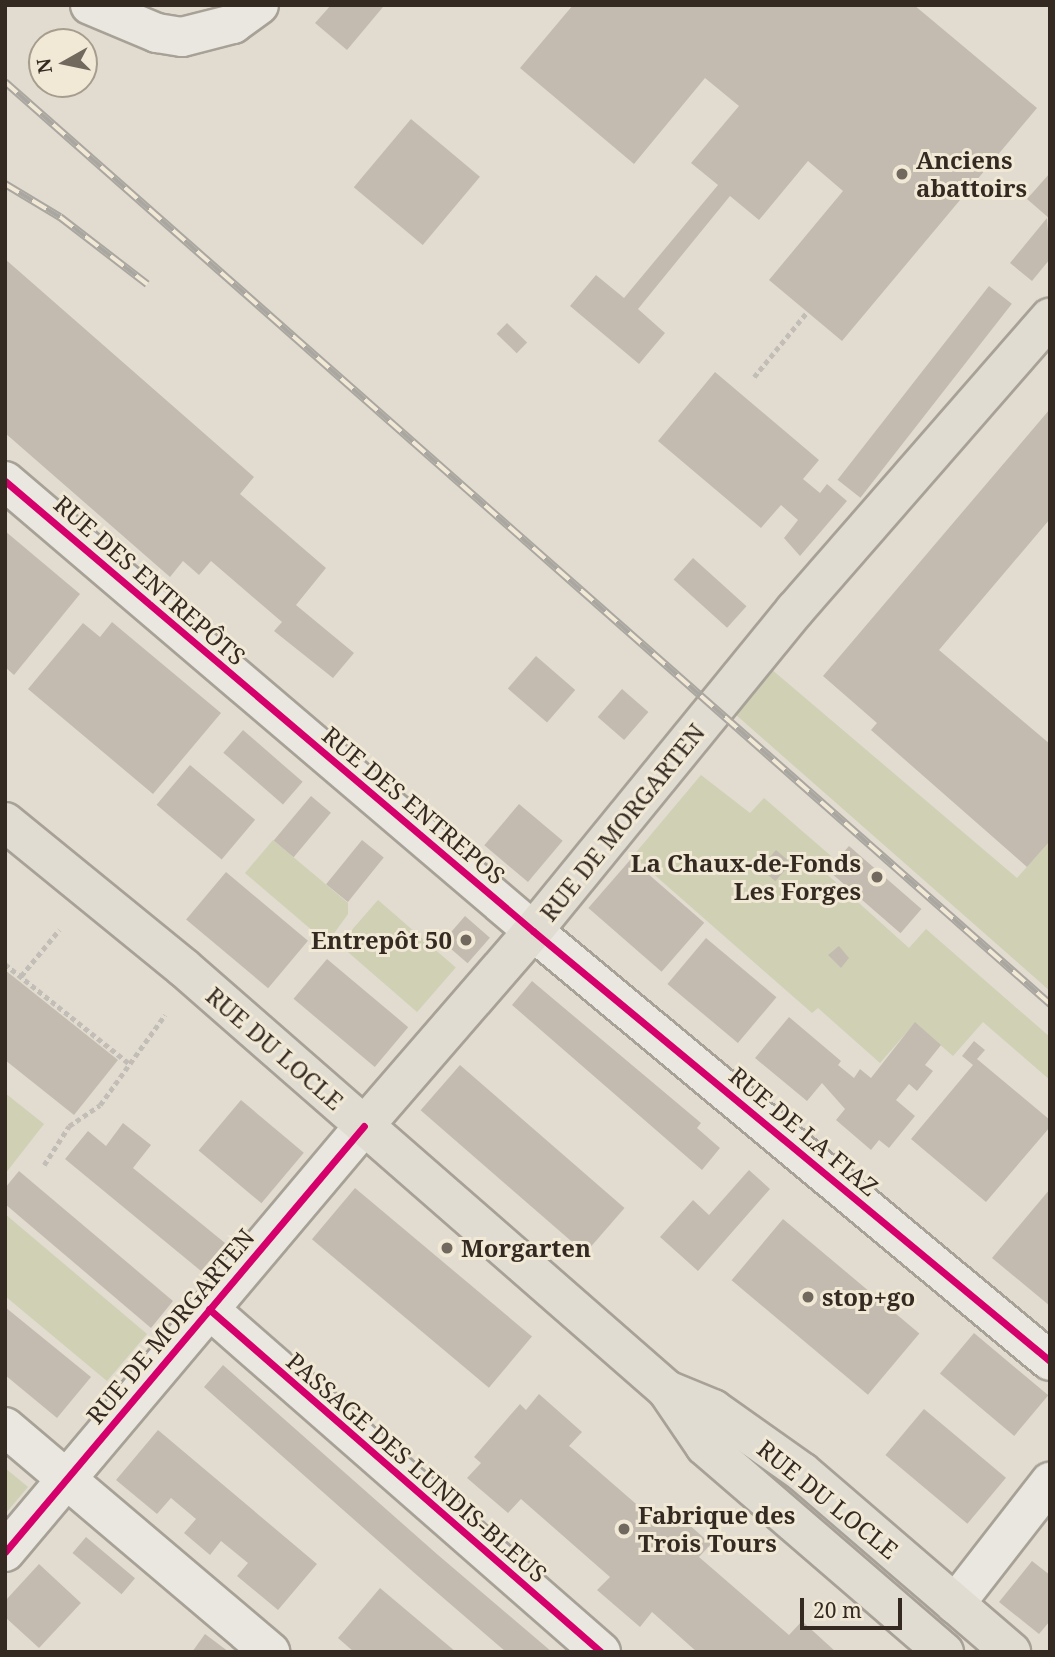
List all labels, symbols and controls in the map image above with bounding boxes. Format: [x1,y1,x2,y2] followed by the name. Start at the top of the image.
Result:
[28,28,98,98] north arrow
[30,57,58,75] text: N
[916,146,1027,202] place label: Anciens abattoirs
[894,166,910,182] marker: Anciens abattoirs
[49,489,251,671] street label: RUE DES ENTREPÔTS
[534,718,710,926] street label: RUE DE MORGARTEN
[317,720,511,890] street label: RUE DES ENTREPOS
[631,849,861,905] place label: La Chaux-de-Fonds Les Forges
[867,867,887,887] marker: La Chaux-de-Fonds Les Forges
[311,926,452,954] place label: Entrepôt 50
[458,932,474,948] marker: Entrepôt 50
[201,981,349,1115] street label: RUE DU LOCLE
[724,1061,884,1201] street label: RUE DE LA FIAZ
[80,1223,260,1429] street label: RUE DE MORGARTEN
[461,1234,591,1262] place label: Morgarten
[439,1240,455,1256] marker: Morgarten
[822,1283,915,1311] place label: stop+go
[800,1289,816,1305] marker: stop+go
[281,1346,553,1588] street label: PASSAGE DES LUNDIS-BLEUS
[752,1434,904,1564] street label: RUE DU LOCLE
[638,1501,795,1557] place label: Fabrique des Trois Tours
[616,1521,632,1537] marker: Fabrique des Trois Tours
[803,1584,904,1628] scale bar
[813,1596,862,1624] text: 20 m

